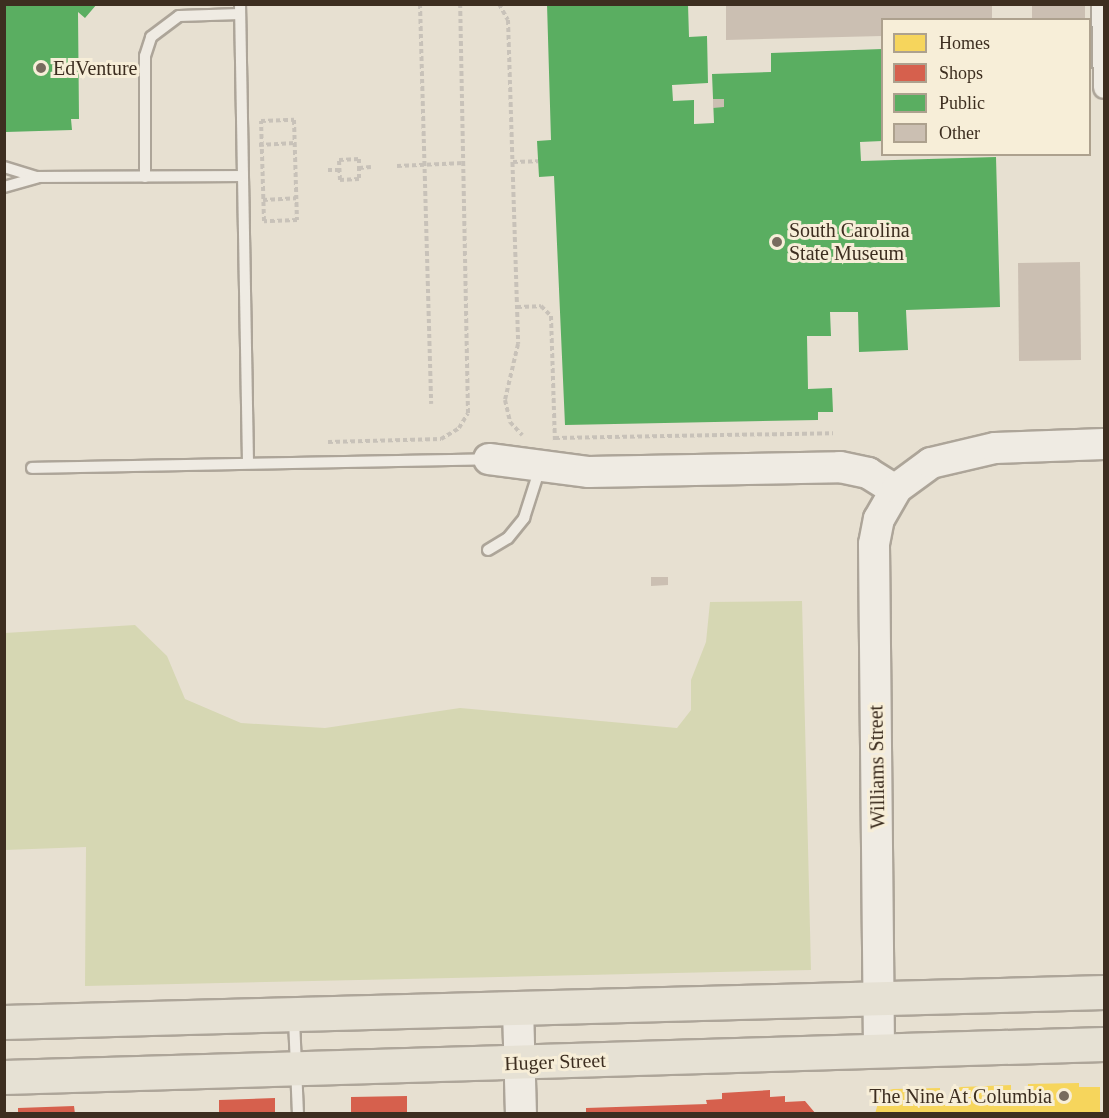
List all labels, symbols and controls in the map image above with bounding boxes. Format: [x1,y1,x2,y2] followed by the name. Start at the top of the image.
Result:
[881,18,1091,156] legend
[939,33,990,53] text: Homes
[53,56,137,80] place label: EdVenture
[34,61,48,75] marker: EdVenture
[939,63,983,83] text: Shops
[939,93,985,113] text: Public
[939,123,980,143] text: Other
[789,219,910,266] place label: South Carolina State Museum
[770,235,784,249] marker: South Carolina State Museum
[864,705,890,829] street label: Williams Street
[504,1048,606,1076] street label: Huger Street
[868,1084,1052,1108] place label: The Nine At Columbia
[1057,1089,1071,1103] marker: The Nine At Columbia

